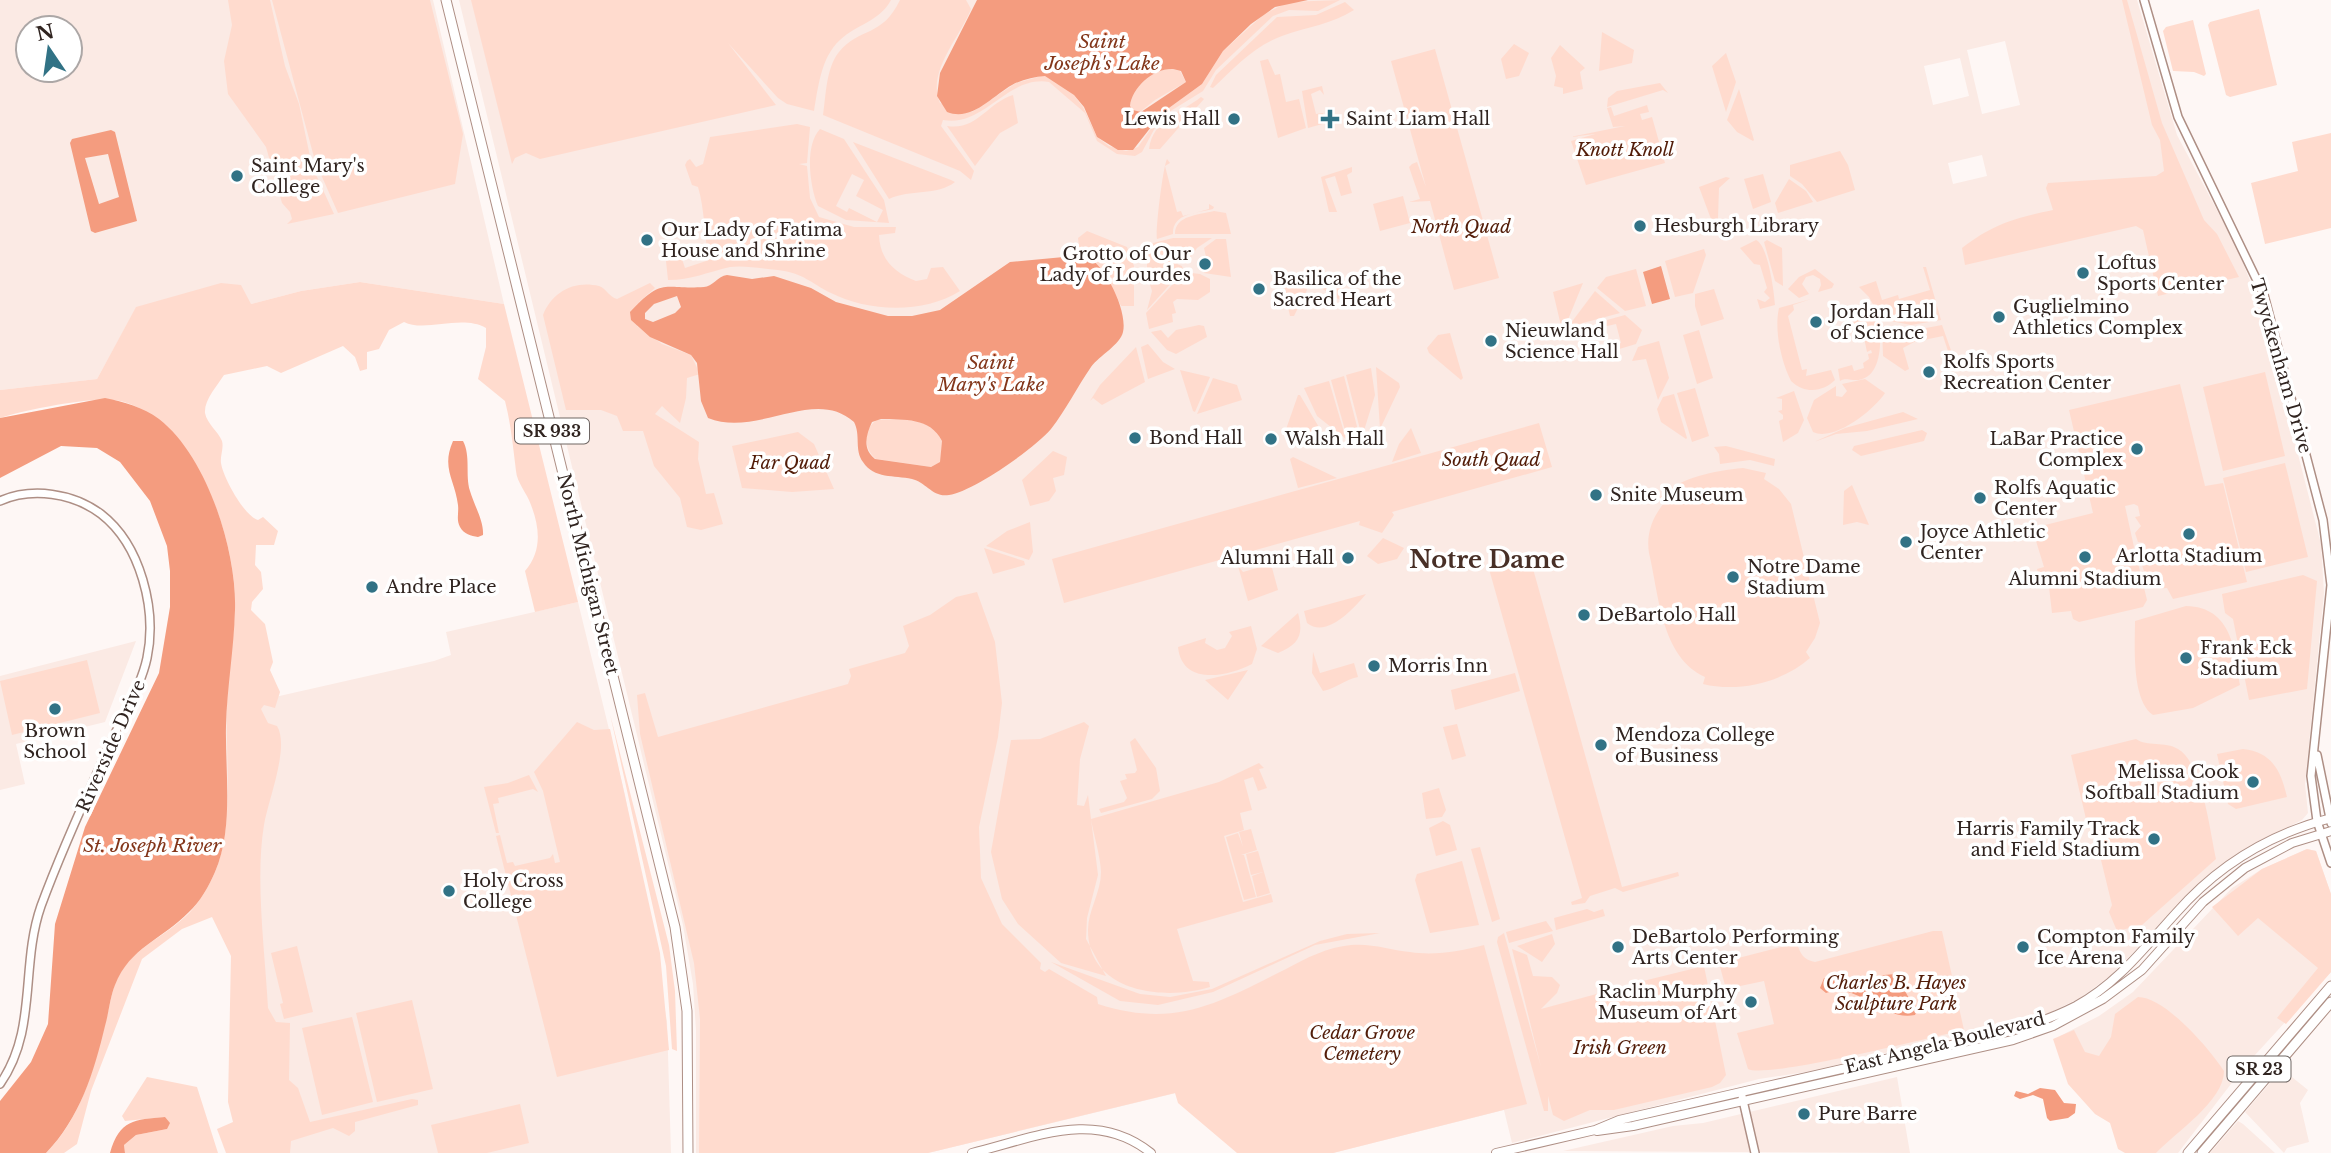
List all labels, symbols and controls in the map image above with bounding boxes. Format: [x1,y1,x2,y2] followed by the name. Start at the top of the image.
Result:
[14,14,84,84] north arrow
[34,20,57,46] text: N
[1043,30,1160,75] water label: Saint Joseph's Lake
[1124,108,1220,130] place label: Lewis Hall
[1346,108,1490,130] place label: Saint Liam Hall
[1320,109,1340,129] marker: Saint Liam Hall
[1226,111,1242,127] marker: Lewis Hall
[1575,139,1674,161] park label: Knott Knoll
[251,155,365,198] place label: Saint Mary's College
[229,168,245,184] marker: Saint Mary's College
[1654,215,1820,237] place label: Hesburgh Library
[1410,216,1511,238] park label: North Quad
[1632,218,1648,234] marker: Hesburgh Library
[661,219,843,262] place label: Our Lady of Fatima House and Shrine
[639,232,655,248] marker: Our Lady of Fatima House and Shrine
[1039,243,1191,286] place label: Grotto of Our Lady of Lourdes
[2097,252,2225,295] place label: Loftus Sports Center
[1197,256,1213,272] marker: Grotto of Our Lady of Lourdes
[2075,265,2091,281] marker: Loftus Sports Center
[1273,268,1402,311] place label: Basilica of the Sacred Heart
[2246,276,2316,456] street label: Twyckenham Drive
[1251,281,1267,297] marker: Basilica of the Sacred Heart
[2012,296,2183,339] place label: Guglielmino Athletics Complex
[1828,301,1935,344] place label: Jordan Hall of Science
[1991,309,2007,325] marker: Guglielmino Athletics Complex
[1808,314,1824,330] marker: Jordan Hall of Science
[1505,320,1619,363] place label: Nieuwland Science Hall
[1483,333,1499,349] marker: Nieuwland Science Hall
[937,351,1045,396] water label: Saint Mary's Lake
[1943,351,2111,394] place label: Rolfs Sports Recreation Center
[1921,364,1937,380] marker: Rolfs Sports Recreation Center
[515,418,589,444] road number: SR 933
[1149,427,1243,449] place label: Bond Hall
[1284,428,1385,450] place label: Walsh Hall
[1989,428,2123,471] place label: LaBar Practice Complex
[1127,430,1143,446] marker: Bond Hall
[1263,431,1279,447] marker: Walsh Hall
[2129,441,2145,457] marker: LaBar Practice Complex
[1442,449,1541,471] park label: South Quad
[748,452,831,474] park label: Far Quad
[552,471,624,677] street label: North Michigan Street
[1994,477,2116,520] place label: Rolfs Aquatic Center
[1610,484,1744,506] place label: Snite Museum
[1588,487,1604,503] marker: Snite Museum
[1972,490,1988,506] marker: Rolfs Aquatic Center
[1918,521,2046,564] place label: Joyce Athletic Center
[2181,526,2197,542] marker: Arlotta Stadium
[1898,534,1914,550] marker: Joyce Athletic Center
[1409,545,1565,574] district label: Notre Dame
[2115,545,2262,567] place label: Arlotta Stadium
[1220,547,1334,569] place label: Alumni Hall
[2077,549,2093,565] marker: Alumni Stadium
[1340,550,1356,566] marker: Alumni Hall
[1747,556,1861,599] place label: Notre Dame Stadium
[2008,568,2161,590] place label: Alumni Stadium
[1725,569,1741,585] marker: Notre Dame Stadium
[385,576,496,598] place label: Andre Place
[364,579,380,595] marker: Andre Place
[1598,604,1736,626] place label: DeBartolo Hall
[1576,607,1592,623] marker: DeBartolo Hall
[2200,637,2293,680] place label: Frank Eck Stadium
[2178,650,2194,666] marker: Frank Eck Stadium
[1388,655,1488,677] place label: Morris Inn
[1366,658,1382,674] marker: Morris Inn
[72,676,150,816] street label: Riverside Drive
[47,701,63,717] marker: Brown School
[23,720,87,763] place label: Brown School
[1615,724,1775,767] place label: Mendoza College of Business
[1593,737,1609,753] marker: Mendoza College of Business
[2085,761,2239,804] place label: Melissa Cook Softball Stadium
[2245,774,2261,790] marker: Melissa Cook Softball Stadium
[1956,818,2140,861] place label: Harris Family Track and Field Stadium
[2146,831,2162,847] marker: Harris Family Track and Field Stadium
[83,834,222,857] water label: St. Joseph River
[463,870,564,913] place label: Holy Cross College
[441,883,457,899] marker: Holy Cross College
[1631,926,1839,969] place label: DeBartolo Performing Arts Center
[2037,926,2195,969] place label: Compton Family Ice Arena
[1610,939,1626,955] marker: DeBartolo Performing Arts Center
[2015,939,2031,955] marker: Compton Family Ice Arena
[1826,972,1966,1015] park label: Charles B. Hayes Sculpture Park
[1598,981,1737,1024] place label: Raclin Murphy Museum of Art
[1743,994,1759,1010] marker: Raclin Murphy Museum of Art
[1843,1007,2047,1079] street label: East Angela Boulevard
[1309,1022,1415,1065] park label: Cedar Grove Cemetery
[1572,1037,1667,1059] park label: Irish Green
[2228,1056,2290,1082] road number: SR 23
[1818,1103,1917,1125] place label: Pure Barre
[1796,1106,1812,1122] marker: Pure Barre

